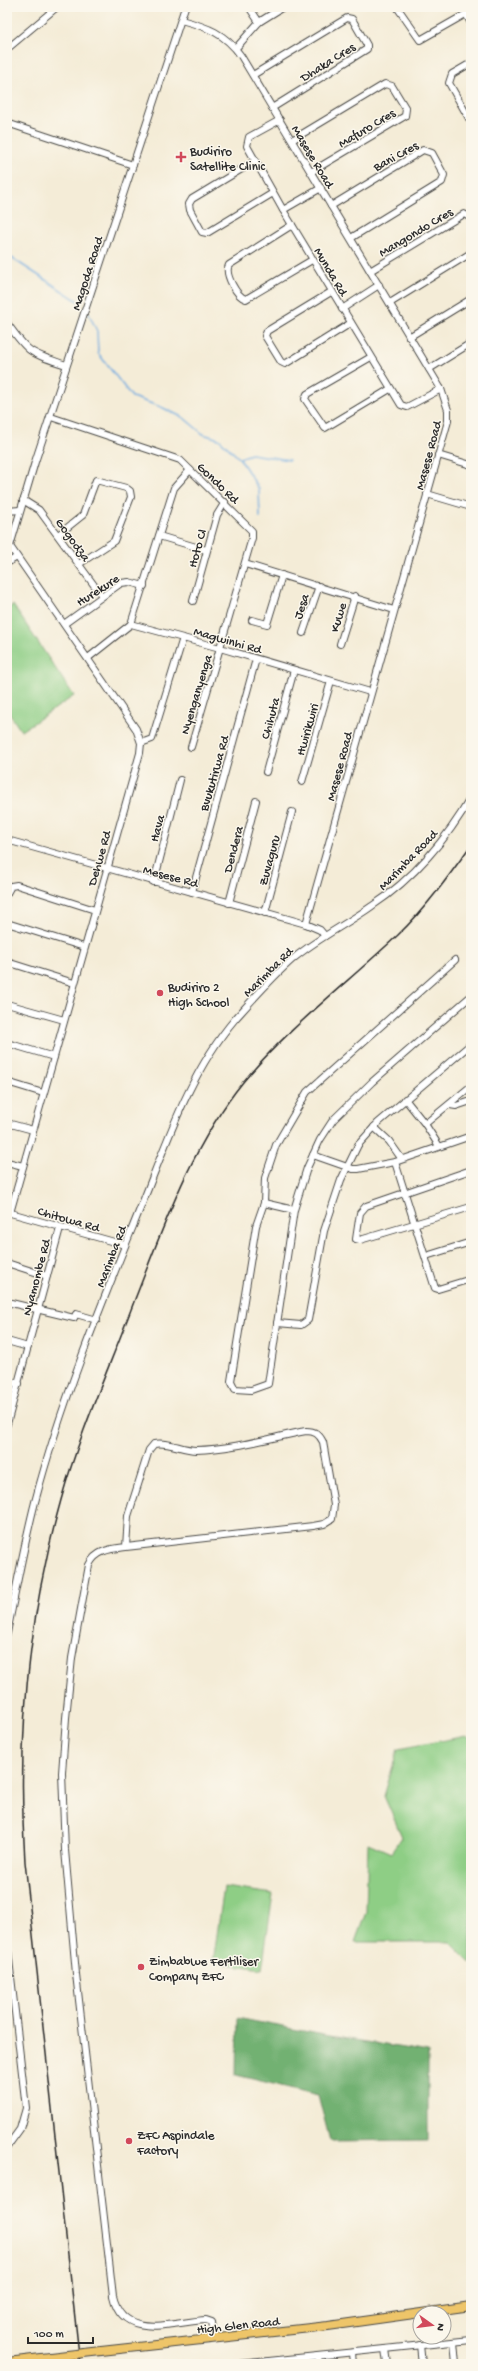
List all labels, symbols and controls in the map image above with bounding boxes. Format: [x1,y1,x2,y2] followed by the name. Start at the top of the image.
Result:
[297,40,360,86] street label: Dhaka Cres
[336,106,400,152] street label: Mafuro Cres
[287,123,337,193] street label: Masese Road
[370,138,422,176] street label: Bani Cres
[189,145,266,175] place label: Budiriro Satellite Clinic
[175,151,187,163] marker: Budiriro Satellite Clinic
[377,205,457,261] street label: Mangondo Cres
[69,234,108,313] street label: Magoda Road
[310,245,351,300] street label: Munda Rd
[413,418,446,492] street label: Masese Road
[193,460,243,509] street label: Gondo Rd
[51,516,93,566] street label: Gogodza
[186,528,211,570] street label: Hoto Cl
[74,572,123,610] street label: Hurekure
[291,592,314,621] street label: Jesa
[328,601,351,634] street label: Kuwe
[192,625,264,659] street label: Magwinhi Rd
[178,652,217,736] street label: Nyenganyenga
[259,695,284,741] street label: Chihuta
[294,702,323,758] street label: Hwirikwiri
[324,729,357,803] street label: Masese Road
[197,733,234,814] street label: Bvukutirwa Rd
[148,813,169,844] street label: Hava
[221,824,248,876] street label: Dendera
[376,826,442,894] street label: Marimba Road
[85,828,116,889] street label: Dehwe Rd
[256,834,284,888] street label: Zuvaguru
[141,863,201,892] street label: Mesese Rd
[241,944,298,1001] street label: Marimba Rd
[167,981,230,1011] place label: Budiriro 2 High School
[155,988,165,998] marker: Budiriro 2 High School
[36,1204,102,1237] street label: Chitowa Rd
[94,1223,131,1290] street label: Marimba Rd
[20,1237,55,1317] street label: Nyamombe Rd
[149,1955,260,1985] place label: Zimbabwe Fertiliser Company ZFC
[136,1962,146,1972] marker: Zimbabwe Fertiliser Company ZFC
[136,2129,215,2159] place label: ZFC Aspindale Factory
[124,2136,134,2146] marker: ZFC Aspindale Factory
[412,2305,452,2345] north arrow
[196,2315,282,2338] street label: High Glen Road
[28,2319,93,2345] scale bar
[433,2322,446,2332] text: N
[33,2328,64,2342] text: 100 m

